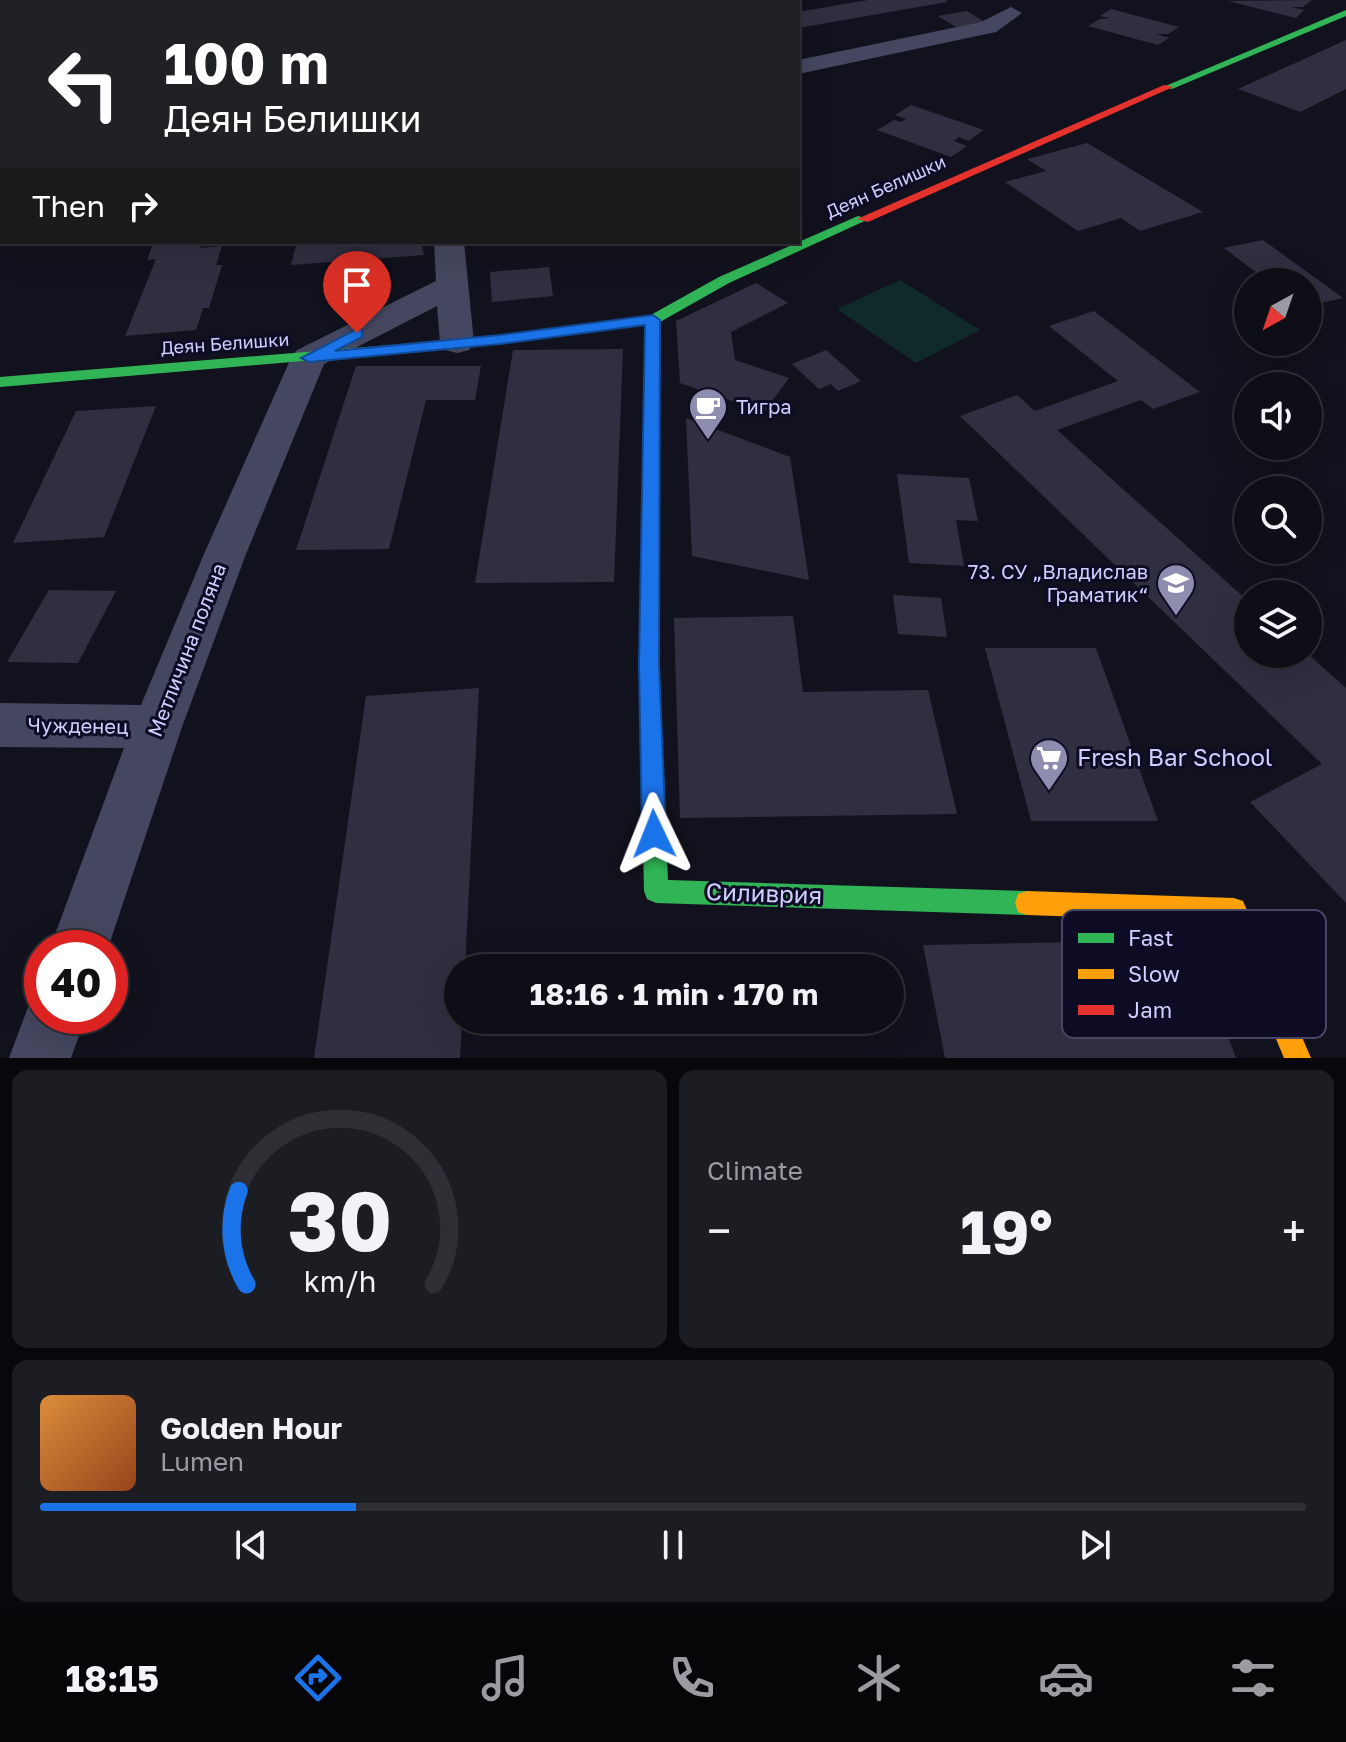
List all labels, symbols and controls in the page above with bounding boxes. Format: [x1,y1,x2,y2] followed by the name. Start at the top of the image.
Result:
[164,29,329,96] text: 100 m
[32,32,136,136] icon: left
[164,97,422,140] text: Деян Белишки
[822,150,949,222] street label: Деян Белишки
[121,184,165,228] icon: right
[32,188,105,224] text: Then
[323,251,391,333] pin
[335,263,379,307] icon: arrive
[1234,268,1322,356] north arrow
[1234,268,1322,668] map controls
[160,328,290,358] street label: Деян Белишки
[1234,372,1322,460] button: sound
[687,386,729,441] cafe icon: Тигра
[736,394,792,418] place label: Тигра
[1234,476,1322,564] button: search
[968,559,1148,606] place label: 73. СУ „Владислав Граматик“
[142,560,230,740] street label: Метличина поляна
[1155,562,1197,617] school or university icon: 73. СУ „Владислав Граматик“
[1234,580,1322,668] button: layers
[27,712,129,738] street label: Чужденец
[1028,737,1070,792] supermarket icon: Fresh Bar School
[1077,742,1272,771] place label: Fresh Bar School
[612,792,696,876] position arrow
[705,876,823,909] street label: Силиврия
[1062,910,1326,1038] legend
[1128,924,1174,951] text: Fast
[24,930,128,1034] speed limit sign: 40
[1128,960,1180,987] text: Slow
[530,976,818,1012] text: 18:16 · 1 min · 170 m
[1128,996,1172,1023] text: Jam
[707,1155,803,1186] text: Climate
[287,1169,392,1269] text: 30
[960,1195,1053,1267] text: 19°
[707,1204,731,1257] text: −
[1282,1204,1306,1257] text: +
[303,1264,376,1298] text: km/h
[160,1410,342,1446] text: Golden Hour
[160,1446,244,1477] text: Lumen
[229,1523,273,1567] icon: previous
[651,1523,695,1567] icon: pause
[1073,1523,1117,1567] icon: next
[290,1650,346,1706] icon: directions
[477,1650,533,1706] icon: music
[664,1650,720,1706] icon: phone
[851,1650,907,1706] icon: climate
[1038,1650,1094,1706] icon: car
[1225,1650,1281,1706] icon: filters
[65,1657,159,1700] text: 18:15

